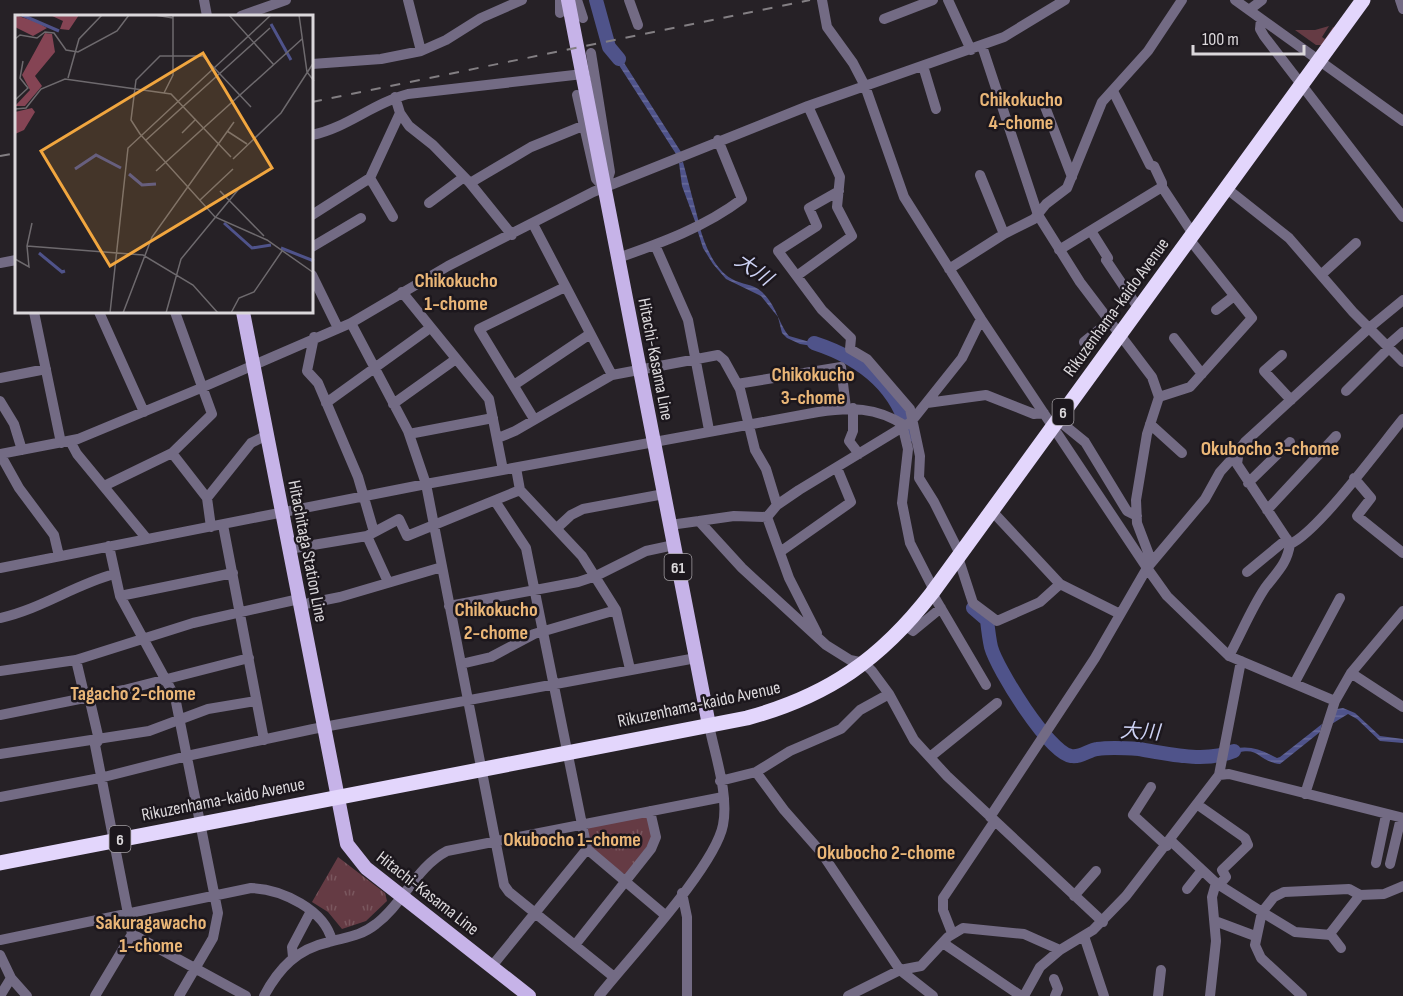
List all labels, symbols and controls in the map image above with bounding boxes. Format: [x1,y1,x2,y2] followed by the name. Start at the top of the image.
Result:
[15,15,314,314] inset map
[1193,18,1304,56] scale bar
[1202,29,1239,50] text: 100 m
[979,88,1063,135] district label: Chikokucho 4-chome
[1059,234,1174,381] street label: Rikuzenhama-kaido Avenue
[730,249,778,292] water label: 大川
[414,269,498,316] district label: Chikokucho 1-chome
[633,296,678,422] street label: Hitachi-Kasama Line
[771,363,855,410] district label: Chikokucho 3-chome
[1052,399,1074,425] road number: 6
[1201,437,1339,461] district label: Okubocho 3-chome
[283,478,332,624] street label: Hitachitaga Station Line
[664,554,692,580] road number: 61
[454,598,538,645] district label: Chikokucho 2-chome
[616,677,782,732] street label: Rikuzenhama-kaido Avenue
[70,682,196,706] district label: Tagacho 2-chome
[1119,719,1163,745] water label: 大川
[140,773,307,826] street label: Rikuzenhama-kaido Avenue
[110,826,130,852] road number: 6
[503,828,641,852] district label: Okubocho 1-chome
[817,841,955,865] district label: Okubocho 2-chome
[372,847,483,940] street label: Hitachi-Kasama Line
[96,911,206,958] district label: Sakuragawacho 1-chome

